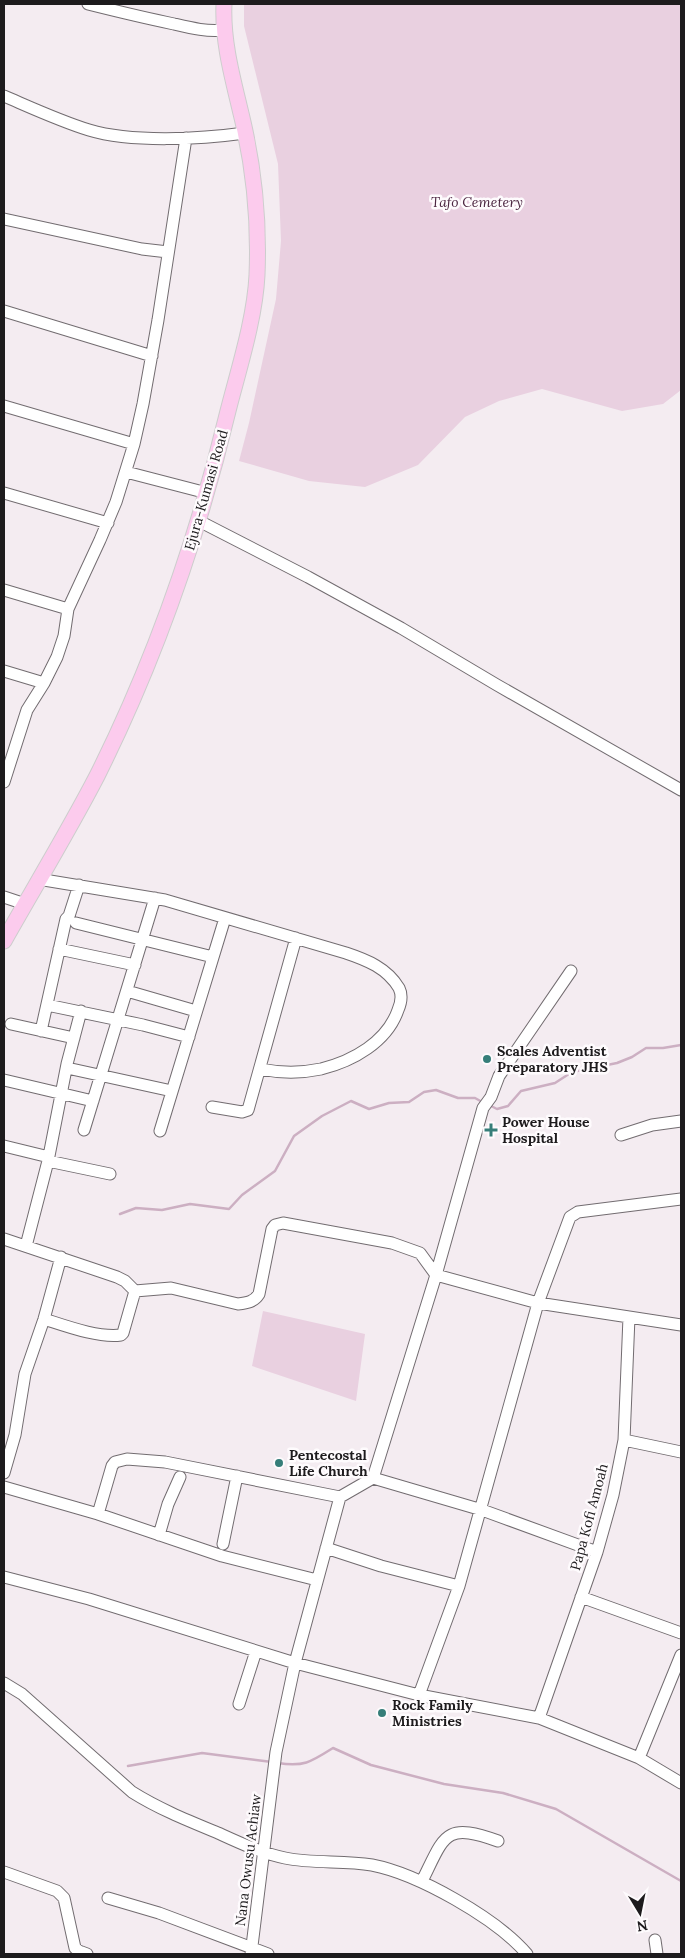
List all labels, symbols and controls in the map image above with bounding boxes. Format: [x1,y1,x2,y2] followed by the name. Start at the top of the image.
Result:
[431,193,523,211] park label: Tafo Cemetery
[180,428,232,552] street label: Ejura-Kumasi Road
[497,1042,608,1076] place label: Scales Adventist Preparatory JHS
[481,1053,493,1065] marker: Scales Adventist Preparatory JHS
[502,1113,590,1147] place label: Power House Hospital
[484,1123,498,1137] marker: Power House Hospital
[289,1446,368,1480] place label: Pentecostal Life Church
[273,1457,285,1469] marker: Pentecostal Life Church
[566,1462,612,1572] street label: Papa Kofi Amoah
[392,1696,473,1730] place label: Rock Family Ministries
[376,1707,388,1719] marker: Rock Family Ministries
[231,1792,265,1927] street label: Nana Owusu Achiaw
[615,1888,665,1938] north arrow
[635,1916,649,1936] text: N

